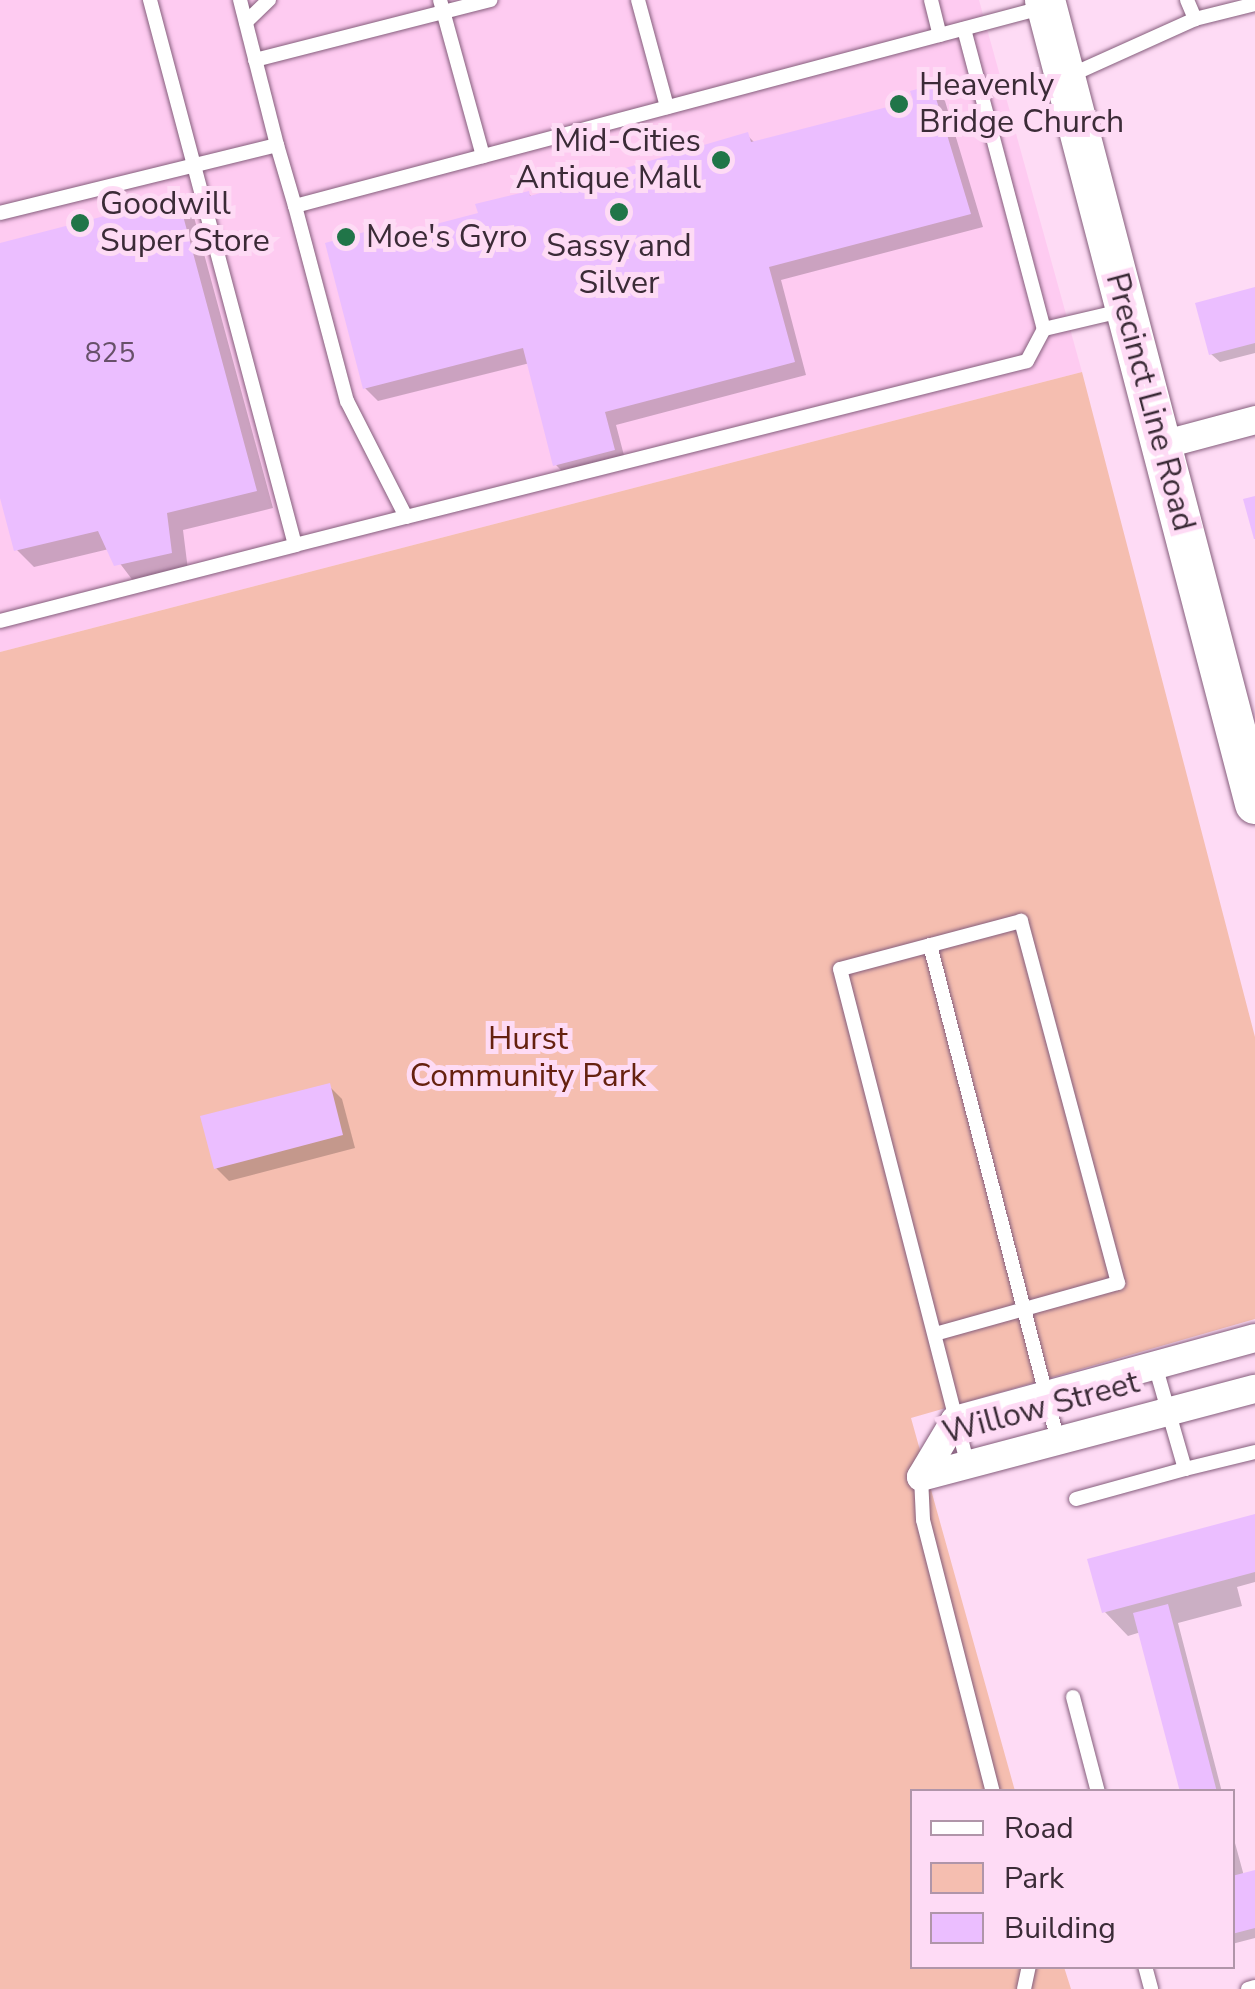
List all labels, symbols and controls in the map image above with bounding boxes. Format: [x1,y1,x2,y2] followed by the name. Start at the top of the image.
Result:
[919,67,1124,142] place label: Heavenly Bridge Church
[888,93,910,115] marker: Heavenly Bridge Church
[516,123,701,198] place label: Mid-Cities Antique Mall
[710,149,732,171] marker: Mid-Cities Antique Mall
[100,186,270,261] place label: Goodwill Super Store
[608,201,630,223] marker: Sassy and Silver
[69,212,91,234] marker: Goodwill Super Store
[366,218,528,256] place label: Moe's Gyro
[335,226,357,248] marker: Moe's Gyro
[546,228,692,303] place label: Sassy and Silver
[1097,269,1203,535] street label: Precinct Line Road
[85,336,135,370] house number: 825
[410,1021,646,1096] park label: Hurst Community Park
[939,1363,1143,1453] street label: Willow Street
[910,1789,1235,1969] legend
[1004,1808,1074,1849] text: Road
[1004,1858,1064,1899] text: Park
[1004,1908,1116,1949] text: Building

